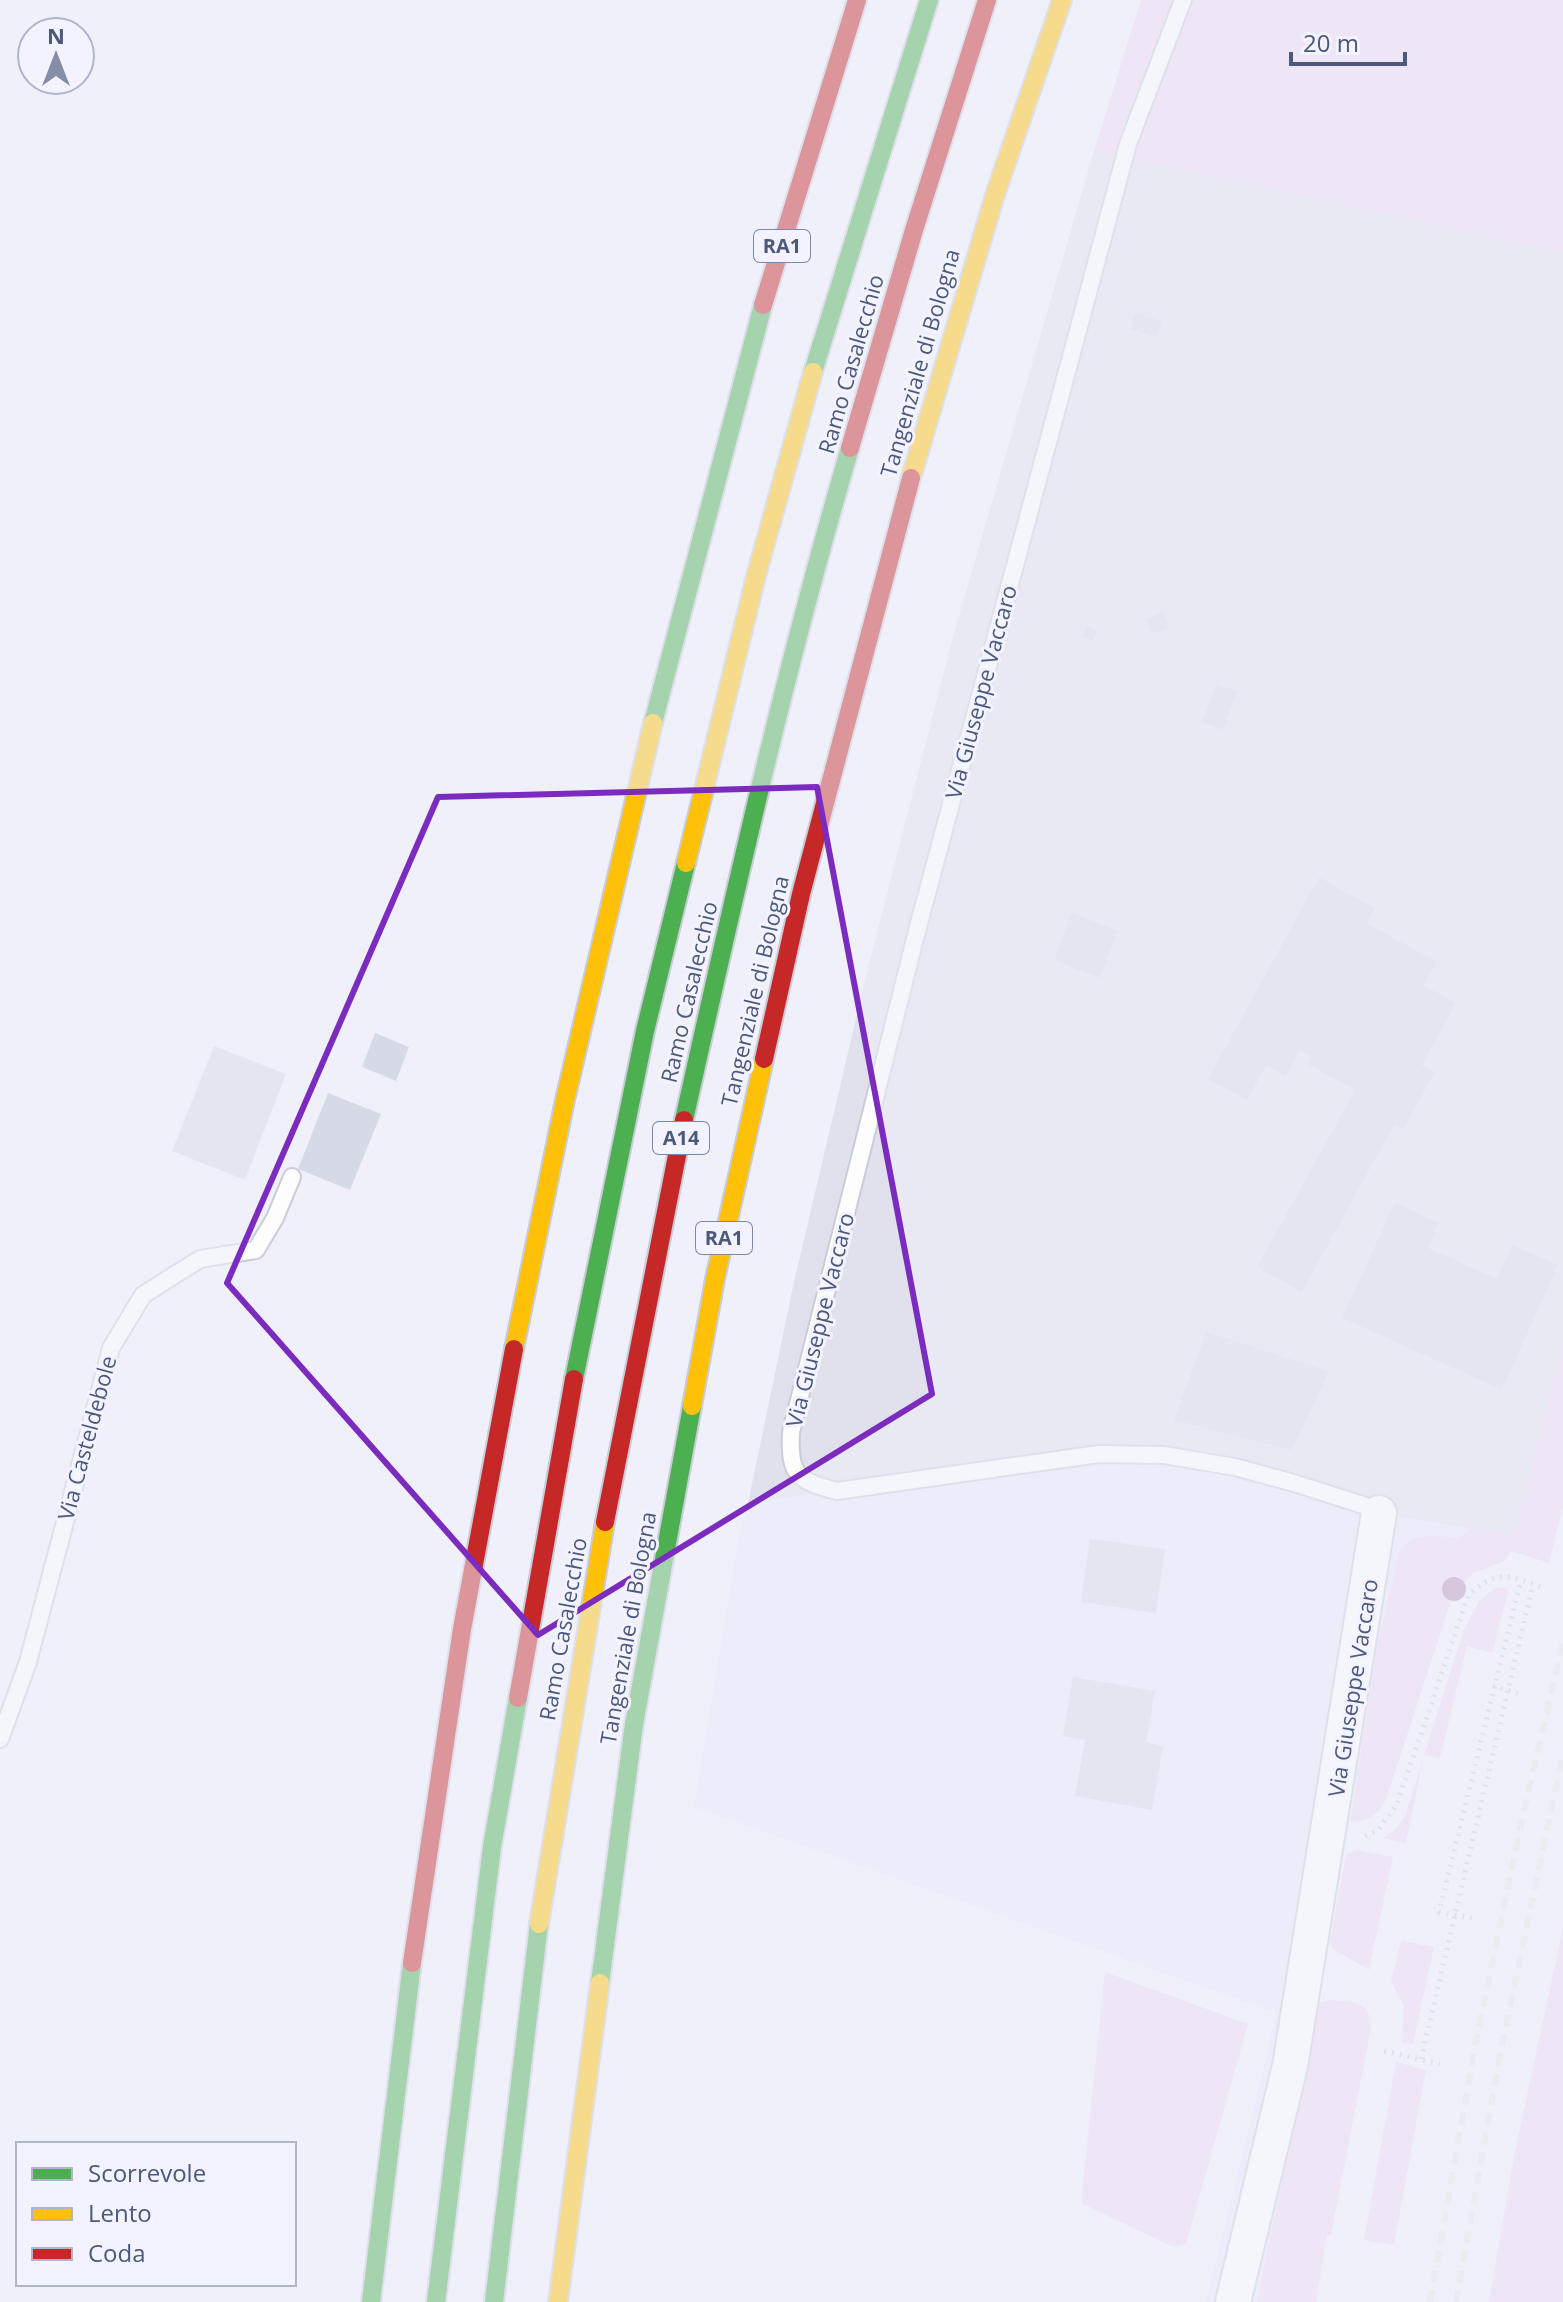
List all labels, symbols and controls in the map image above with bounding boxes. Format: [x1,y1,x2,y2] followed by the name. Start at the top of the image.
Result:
[16,16,96,96] north arrow
[1291,16,1405,66] scale bar
[47,20,65,50] text: N
[1303,26,1359,59] text: 20 m
[754,230,810,262] road number: RA1
[872,245,966,480] street label: Tangenziale di Bologna
[810,271,890,457] street label: Ramo Casalecchio
[937,581,1023,802] street label: Via Giuseppe Vaccaro
[713,872,795,1109] street label: Tangenziale di Bologna
[653,898,723,1085] street label: Ramo Casalecchio
[653,1122,709,1154] road number: A14
[778,1209,860,1430] street label: Via Giuseppe Vaccaro
[696,1222,752,1254] road number: RA1
[50,1352,122,1523] street label: Via Casteldebole
[592,1509,662,1747] street label: Tangenziale di Bologna
[531,1535,593,1723] street label: Ramo Casalecchio
[1320,1577,1384,1799] street label: Via Giuseppe Vaccaro
[16,2142,296,2286] legend
[88,2156,206,2189] text: Scorrevole
[88,2196,152,2229] text: Lento
[88,2236,146,2269] text: Coda

